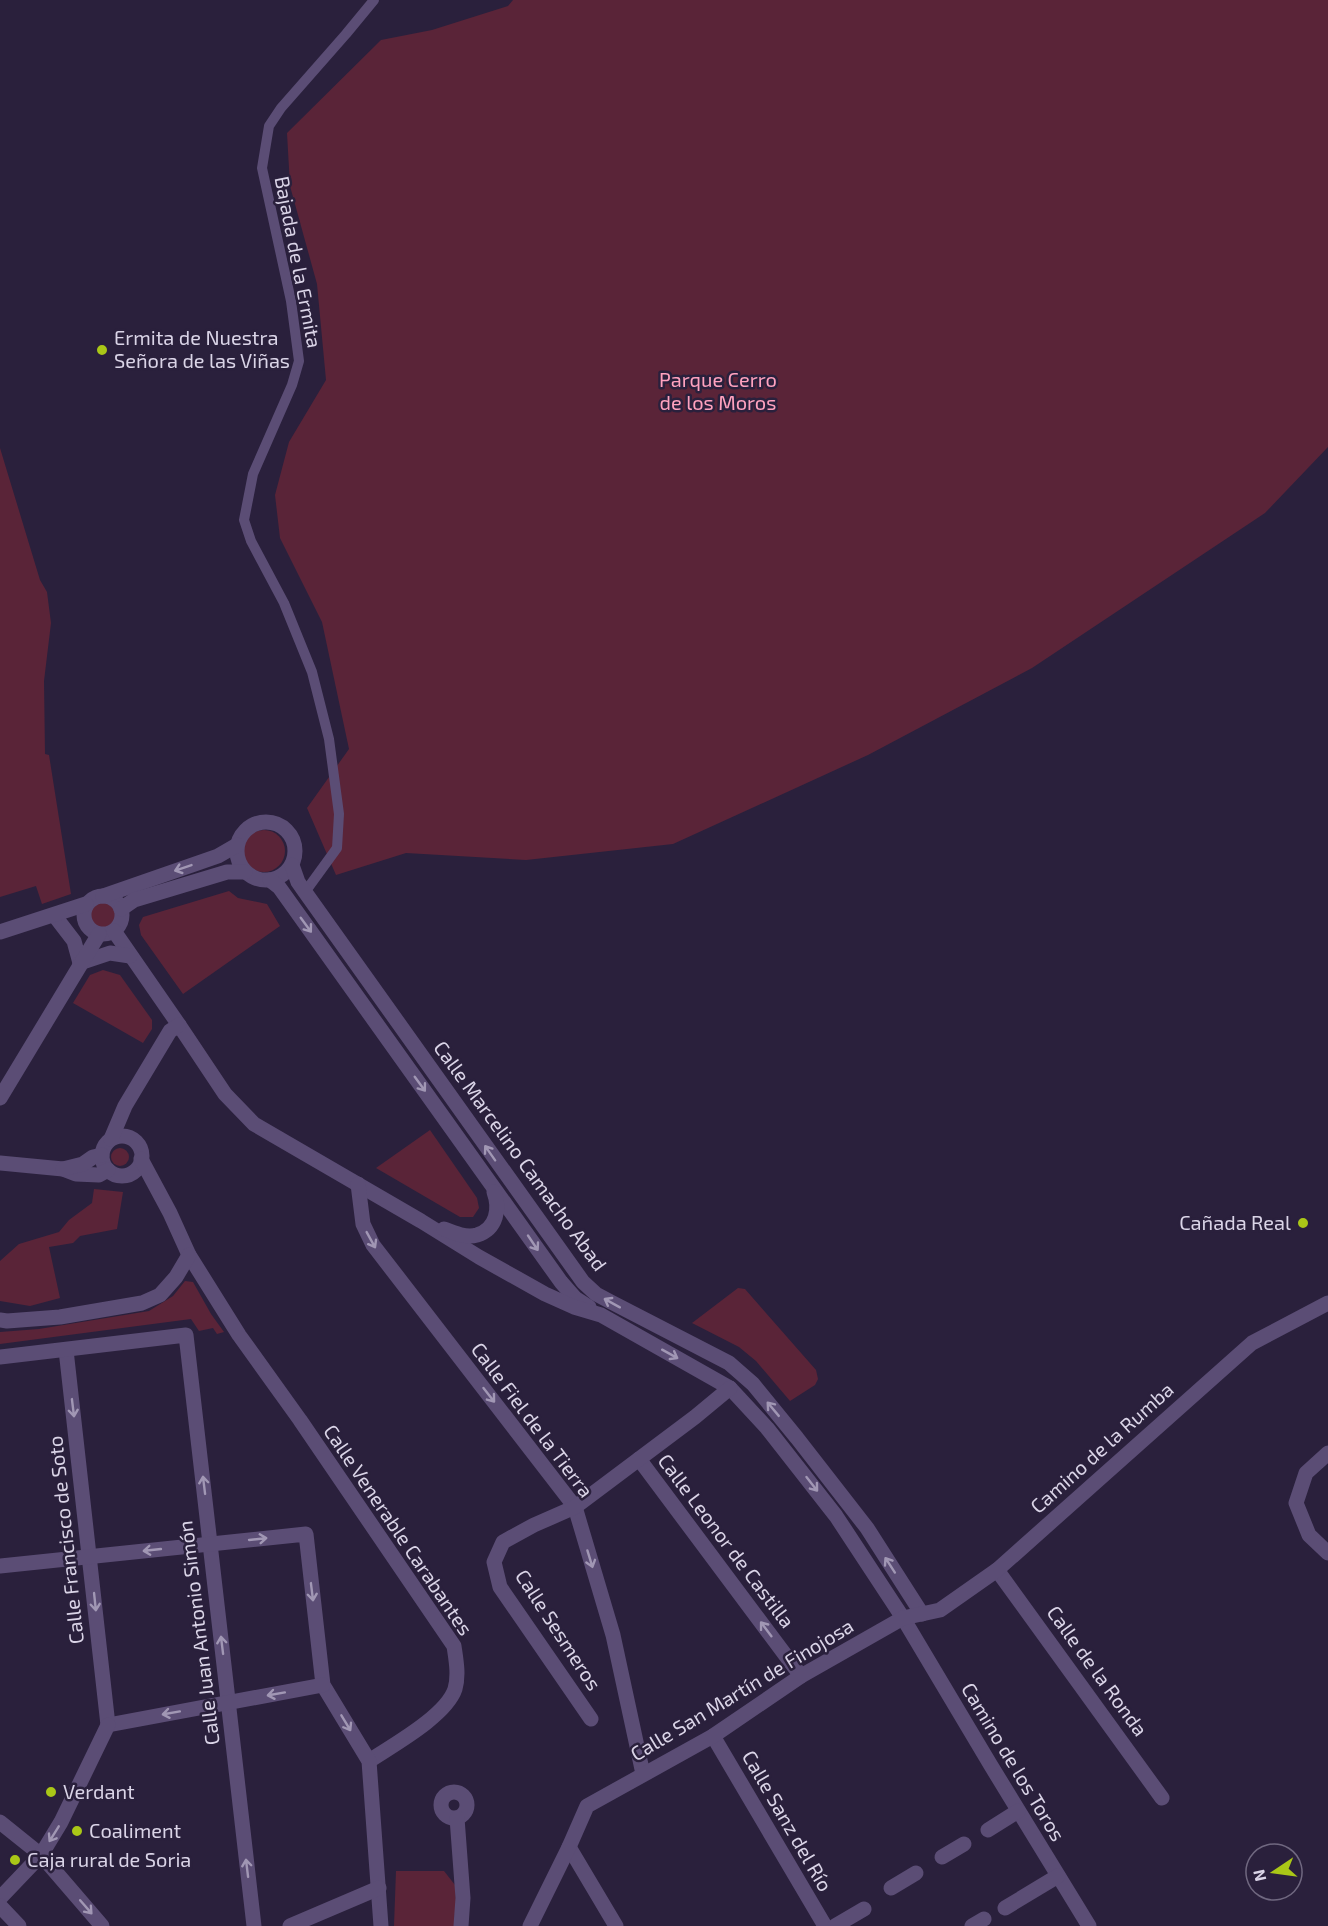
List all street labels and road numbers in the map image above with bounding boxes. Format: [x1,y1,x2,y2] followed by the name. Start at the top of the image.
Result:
[271,174,327,350] street label: Bajada de la Ermita
[429,1036,612,1275] street label: Calle Marcelino Camacho Abad
[467,1337,599,1502] street label: Calle Fiel de la Tierra
[1025,1377,1178,1518] street label: Camino de la Rumba
[319,1420,478,1639] street label: Calle Venerable Carabantes
[42,1435,88,1645] street label: Calle Francisco de Soto
[654,1449,800,1632] street label: Calle Leonor de Castilla
[172,1520,224,1747] street label: Calle Juan Antonio Simón
[511,1565,607,1694] street label: Calle Sesmeros
[1042,1601,1153,1740] street label: Calle de la Ronda
[626,1613,857,1765] street label: Calle San Martín de Finojosa
[957,1678,1071,1845] street label: Camino de los Toros
[738,1746,838,1895] street label: Calle Sanz del Río

